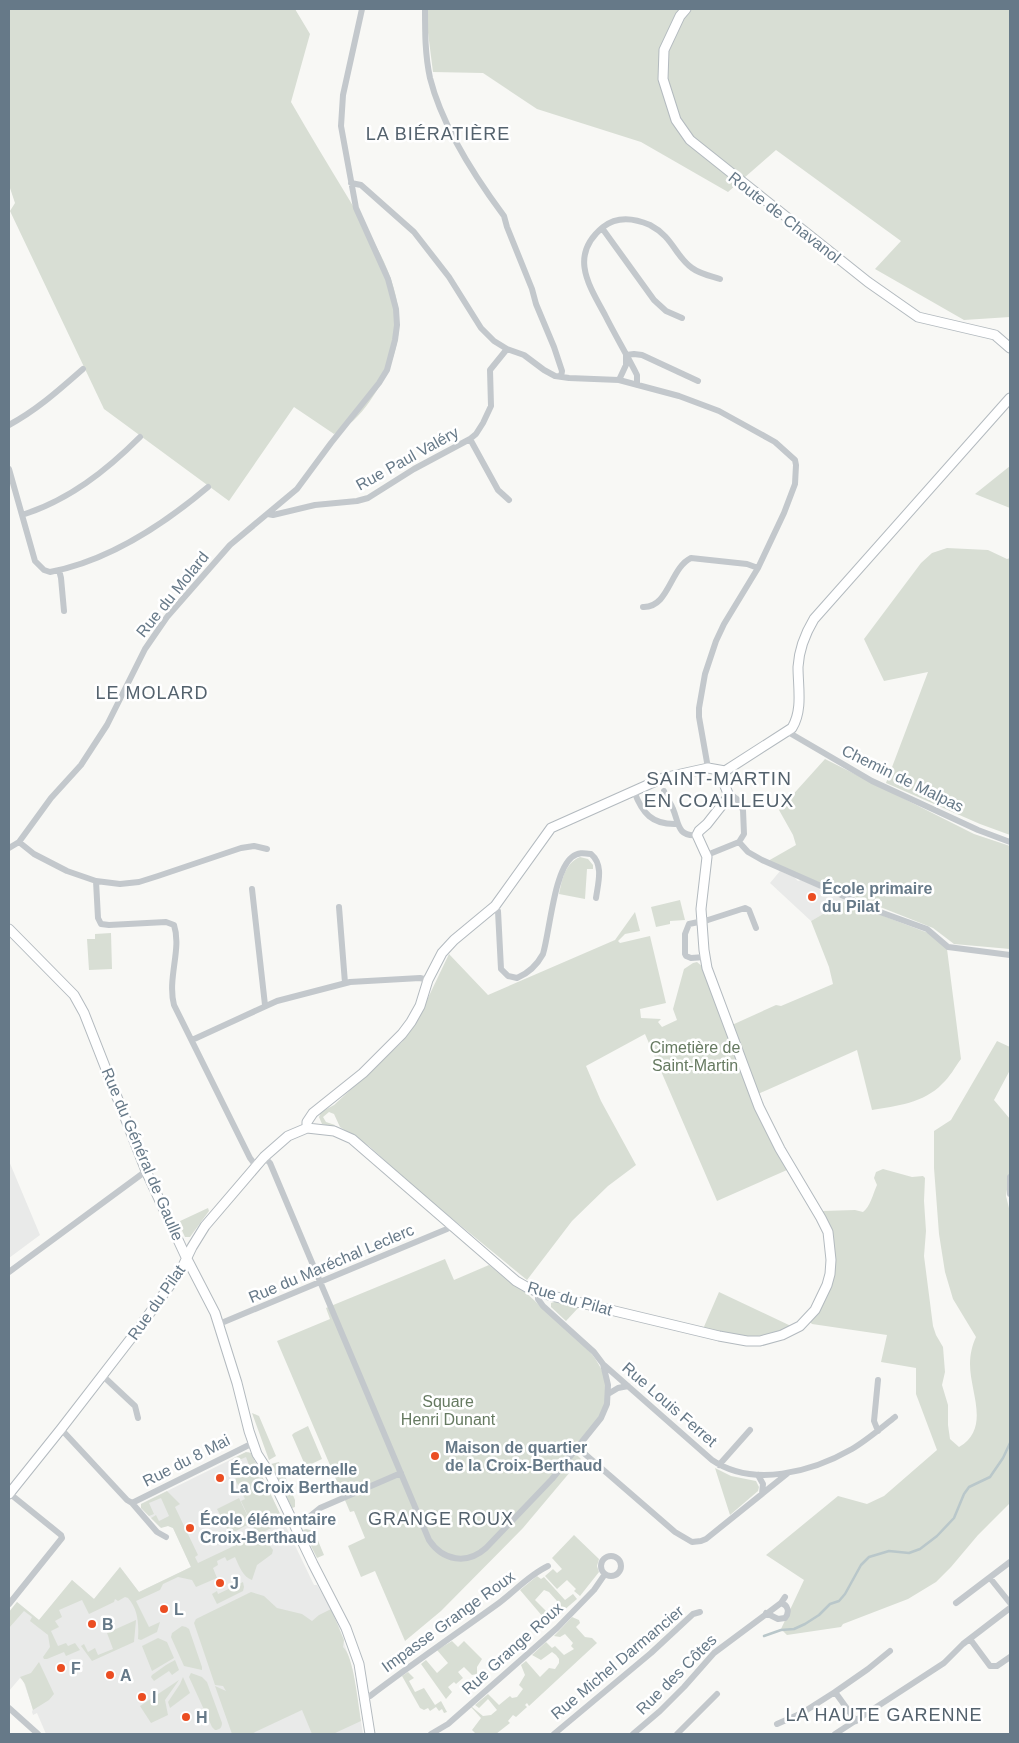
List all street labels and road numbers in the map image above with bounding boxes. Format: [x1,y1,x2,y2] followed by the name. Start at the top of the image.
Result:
[725,169,844,266] street label: Route de Chavanol
[353,423,461,494] street label: Rue Paul Valéry
[133,548,212,640] street label: Rue du Molard
[839,742,966,815] street label: Chemin de Malpas
[98,1065,187,1243] street label: Rue du Général de Gaulle
[246,1221,416,1306] street label: Rue du Maréchal Leclerc
[124,1261,189,1343] street label: Rue du Pilat
[526,1278,615,1319] street label: Rue du Pilat
[619,1359,721,1450] street label: Rue Louis Ferret
[140,1431,232,1490] street label: Rue du 8 Mai
[379,1567,518,1675] street label: Impasse Grange Roux
[459,1599,566,1698] street label: Rue Grange Roux
[548,1602,687,1723] street label: Rue Michel Darmancier
[633,1631,720,1718] street label: Rue des Côtes

